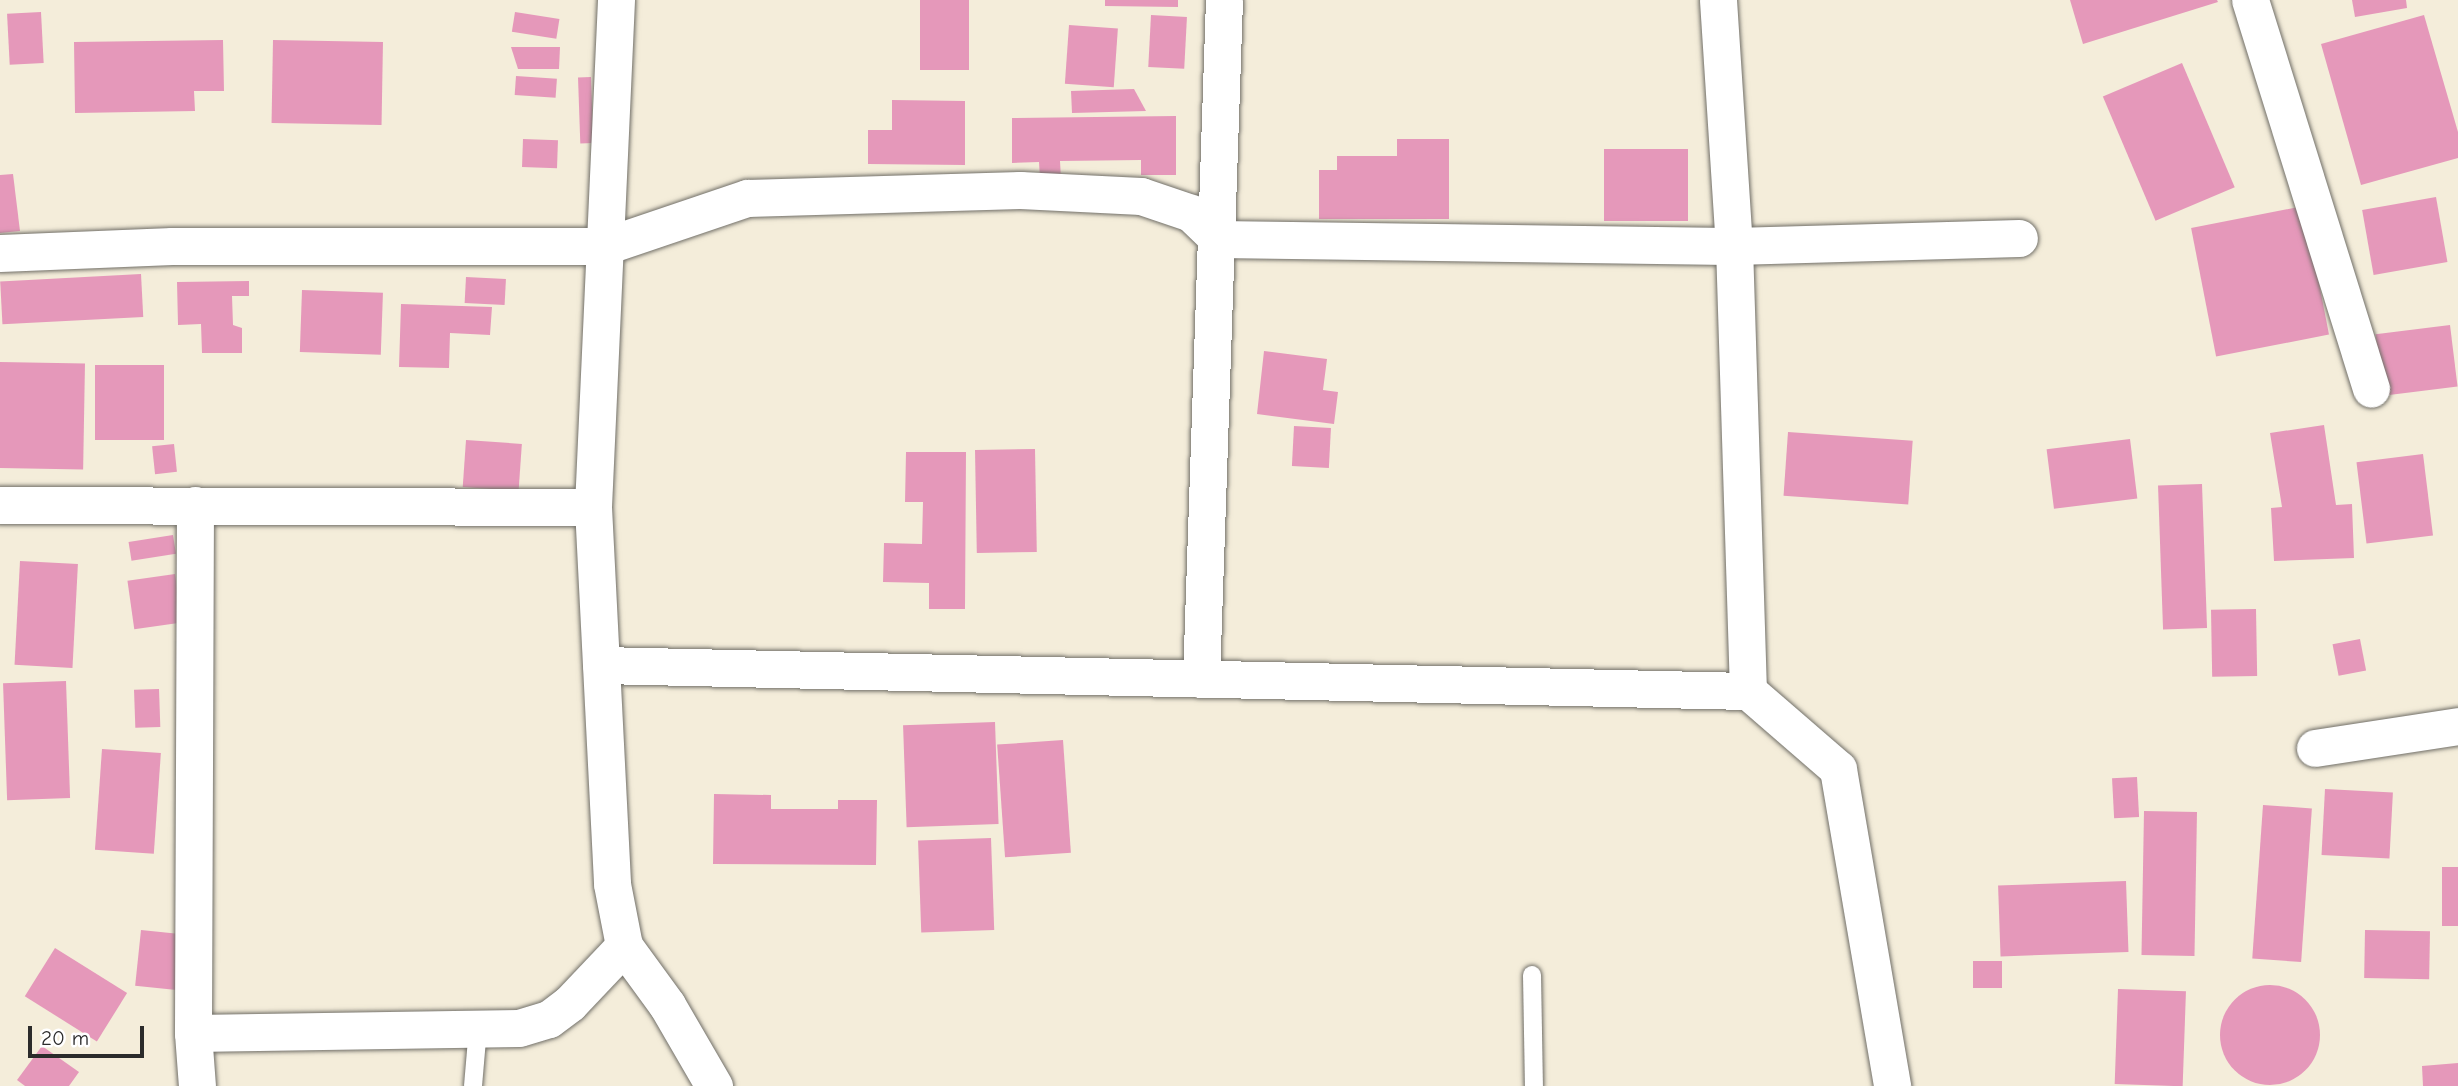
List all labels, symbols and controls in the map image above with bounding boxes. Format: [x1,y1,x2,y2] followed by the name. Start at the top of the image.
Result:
[32,1012,147,1056] scale bar
[41,1026,89,1050] text: 20 m

